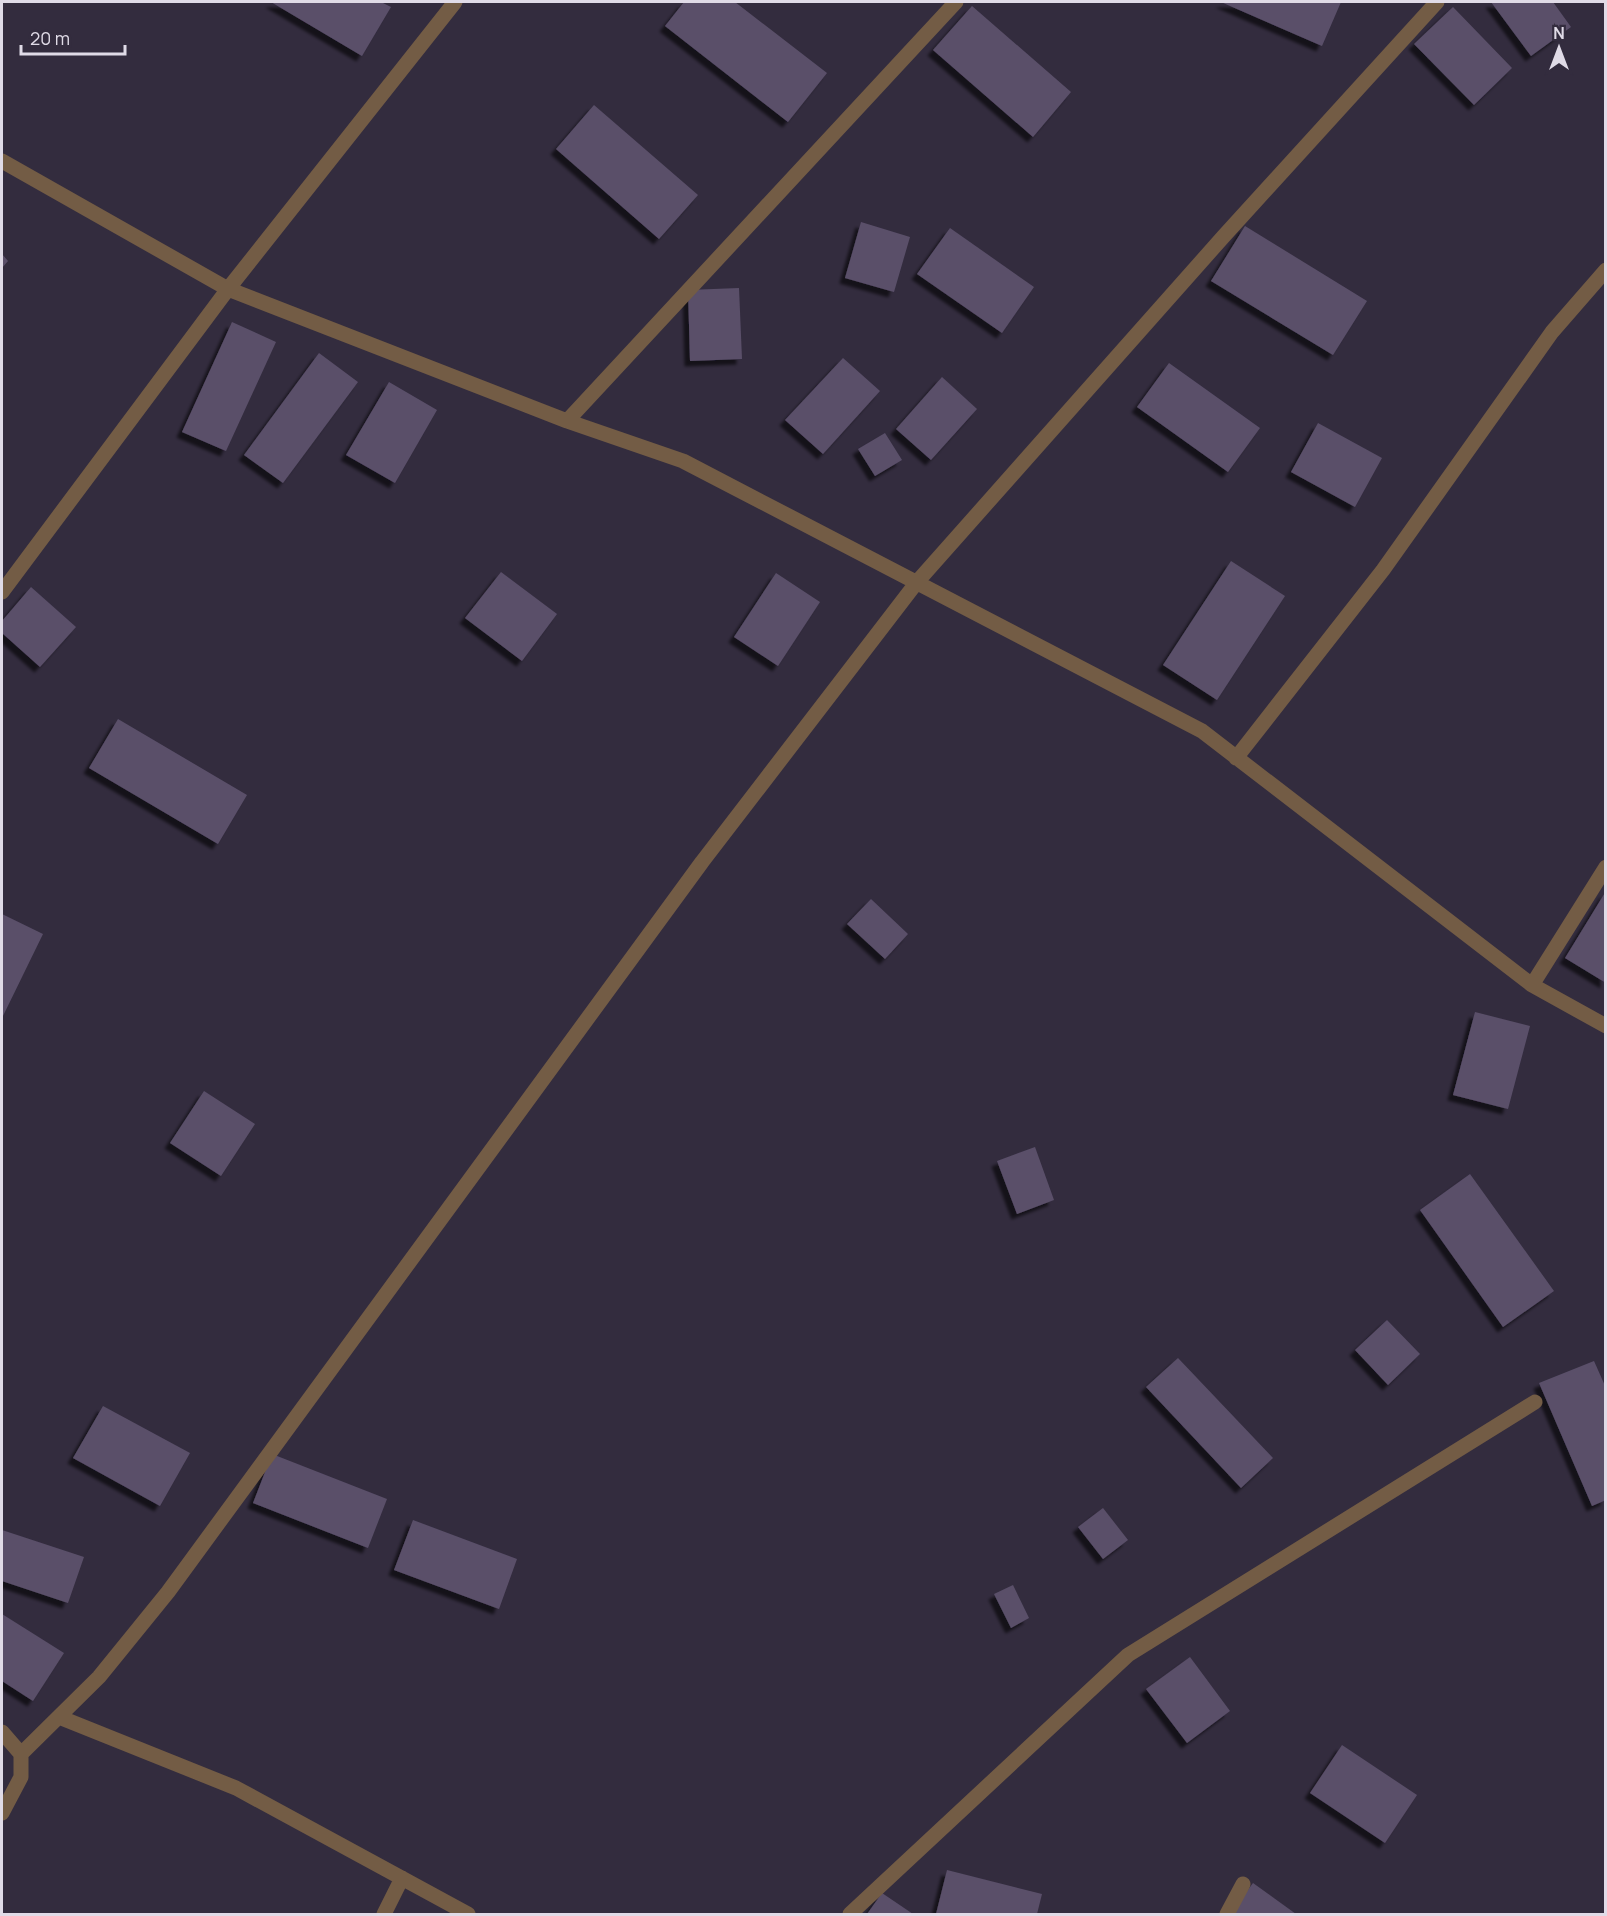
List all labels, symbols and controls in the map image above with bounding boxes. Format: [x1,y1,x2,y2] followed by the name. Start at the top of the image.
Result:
[21,18,124,56] scale bar
[1529,18,1589,78] north arrow
[1553,22,1565,44] text: N
[30,26,70,50] text: 20 m

